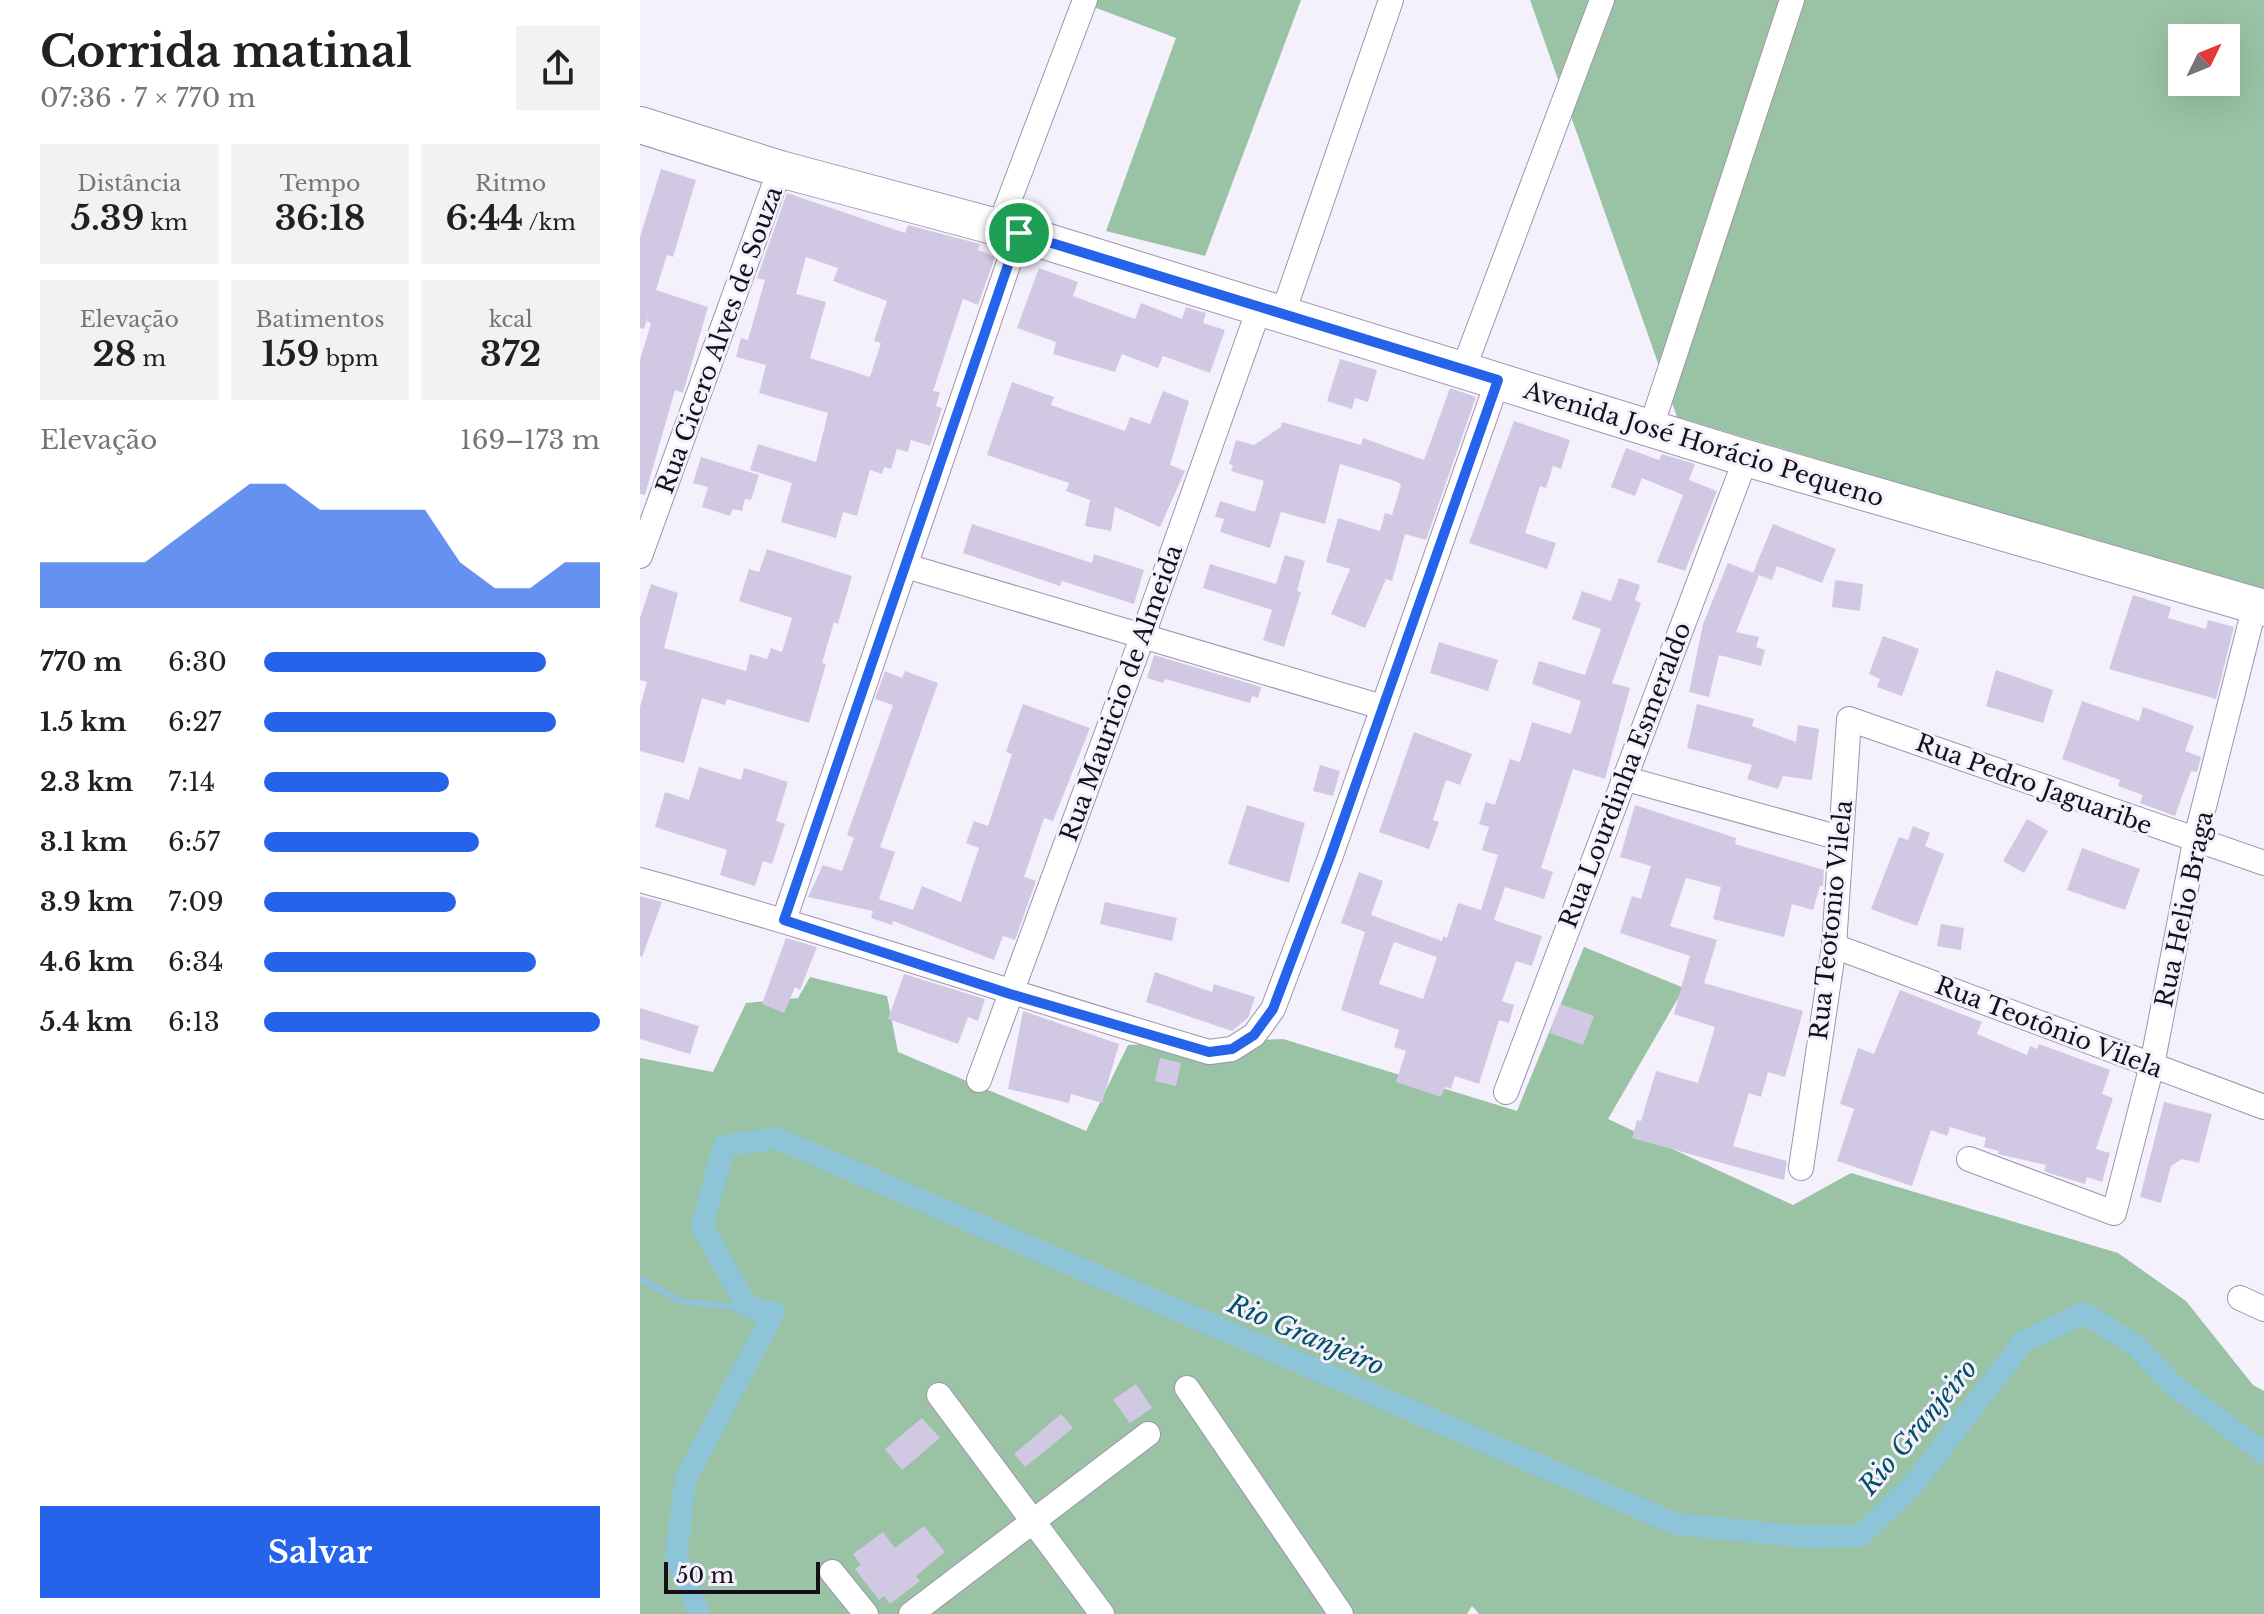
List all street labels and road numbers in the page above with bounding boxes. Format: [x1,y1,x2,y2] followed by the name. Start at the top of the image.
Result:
[650,182,788,497] street label: Rua Cicero Alves de Souza
[1520,375,1887,513] street label: Avenida José Horácio Pequeno
[1054,540,1188,845] street label: Rua Mauricio de Almeida
[1553,618,1697,932] street label: Rua Lourdinha Esmeraldo
[1912,728,2156,840] street label: Rua Pedro Jaguaribe
[1804,798,1858,1041] street label: Rua Teotonio Vilela
[2149,808,2219,1010] street label: Rua Helio Braga
[1931,970,2167,1084] street label: Rua Teotônio Vilela

